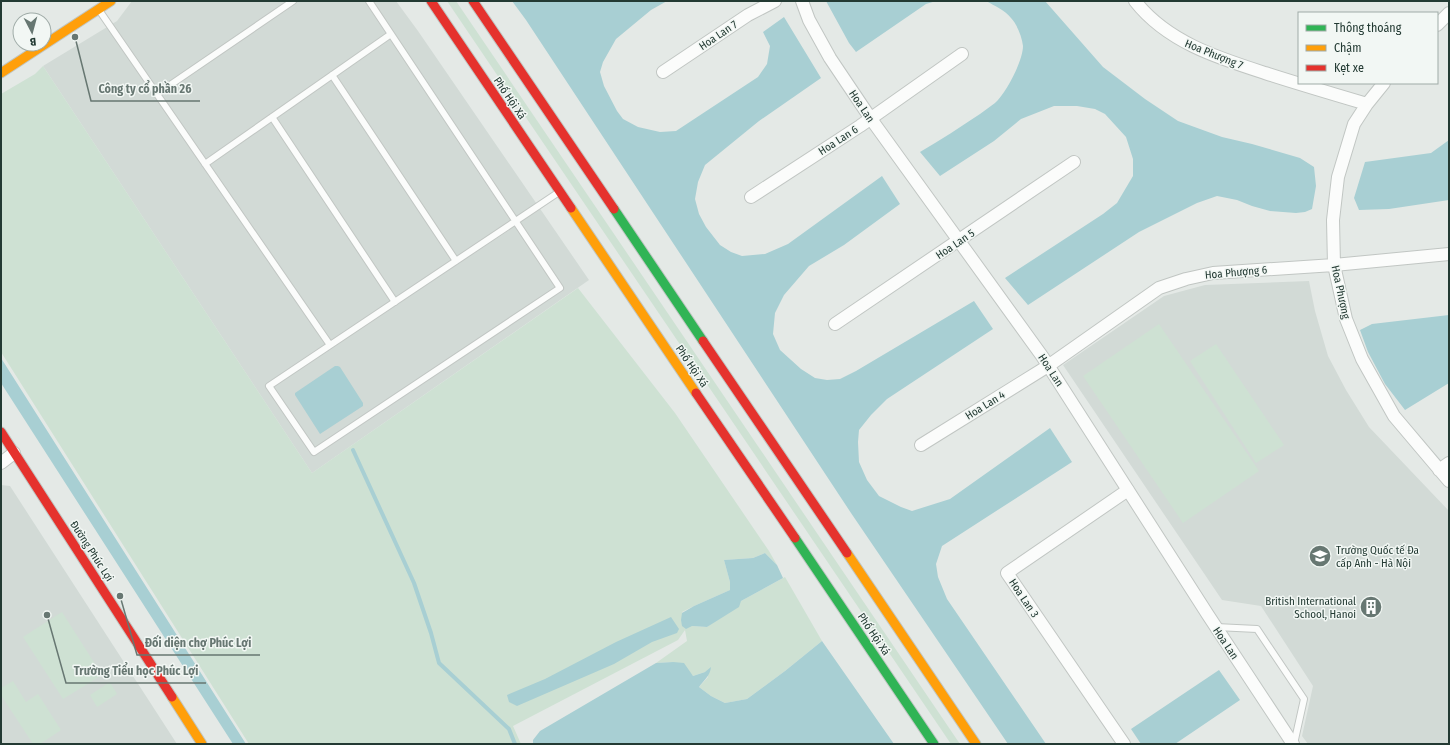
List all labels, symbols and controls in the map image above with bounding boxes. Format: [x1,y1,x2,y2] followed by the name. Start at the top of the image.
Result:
[12,12,52,52] north arrow
[1298,12,1438,84] legend
[697,18,740,53] street label: Hoa Lan 7
[1334,21,1402,35] text: Thông thoáng
[29,35,37,48] text: B
[1183,37,1245,72] street label: Hoa Phượng 7
[1334,41,1361,55] text: Chậm
[1334,61,1364,75] text: Kẹt xe
[491,75,528,122] street label: Phố Hội Xá
[91,77,200,101] callout: Công ty cổ phần 26
[99,80,191,96] text: Công ty cổ phần 26
[846,88,877,125] street label: Hoa Lan
[816,123,861,158] street label: Hoa Lan 6
[933,227,977,262] street label: Hoa Lan 5
[1204,263,1268,282] street label: Hoa Phượng 6
[1328,264,1353,321] street label: Hoa Phượng
[673,343,710,390] street label: Phố Hội Xá
[1035,352,1066,389] street label: Hoa Lan
[963,388,1008,423] street label: Hoa Lan 4
[67,519,116,584] street label: Đường Phúc Lợi
[1307,543,1333,569] school or university icon: Trường Quốc tế Đa cấp Anh - Hà Nội
[1336,544,1419,570] place label: Trường Quốc tế Đa cấp Anh - Hà Nội
[1006,576,1041,620] street label: Hoa Lan 3
[1358,594,1384,620] building icon: British International School, Hanoi
[1265,595,1356,621] place label: British International School, Hanoi
[855,611,892,658] street label: Phố Hội Xá
[1210,625,1241,662] street label: Hoa Lan
[137,631,260,655] callout: Đối diện chợ Phúc Lợi
[145,634,251,650] text: Đối diện chợ Phúc Lợi
[66,659,206,683] callout: Trường Tiểu học Phúc Lợi
[74,662,198,678] text: Trường Tiểu học Phúc Lợi

